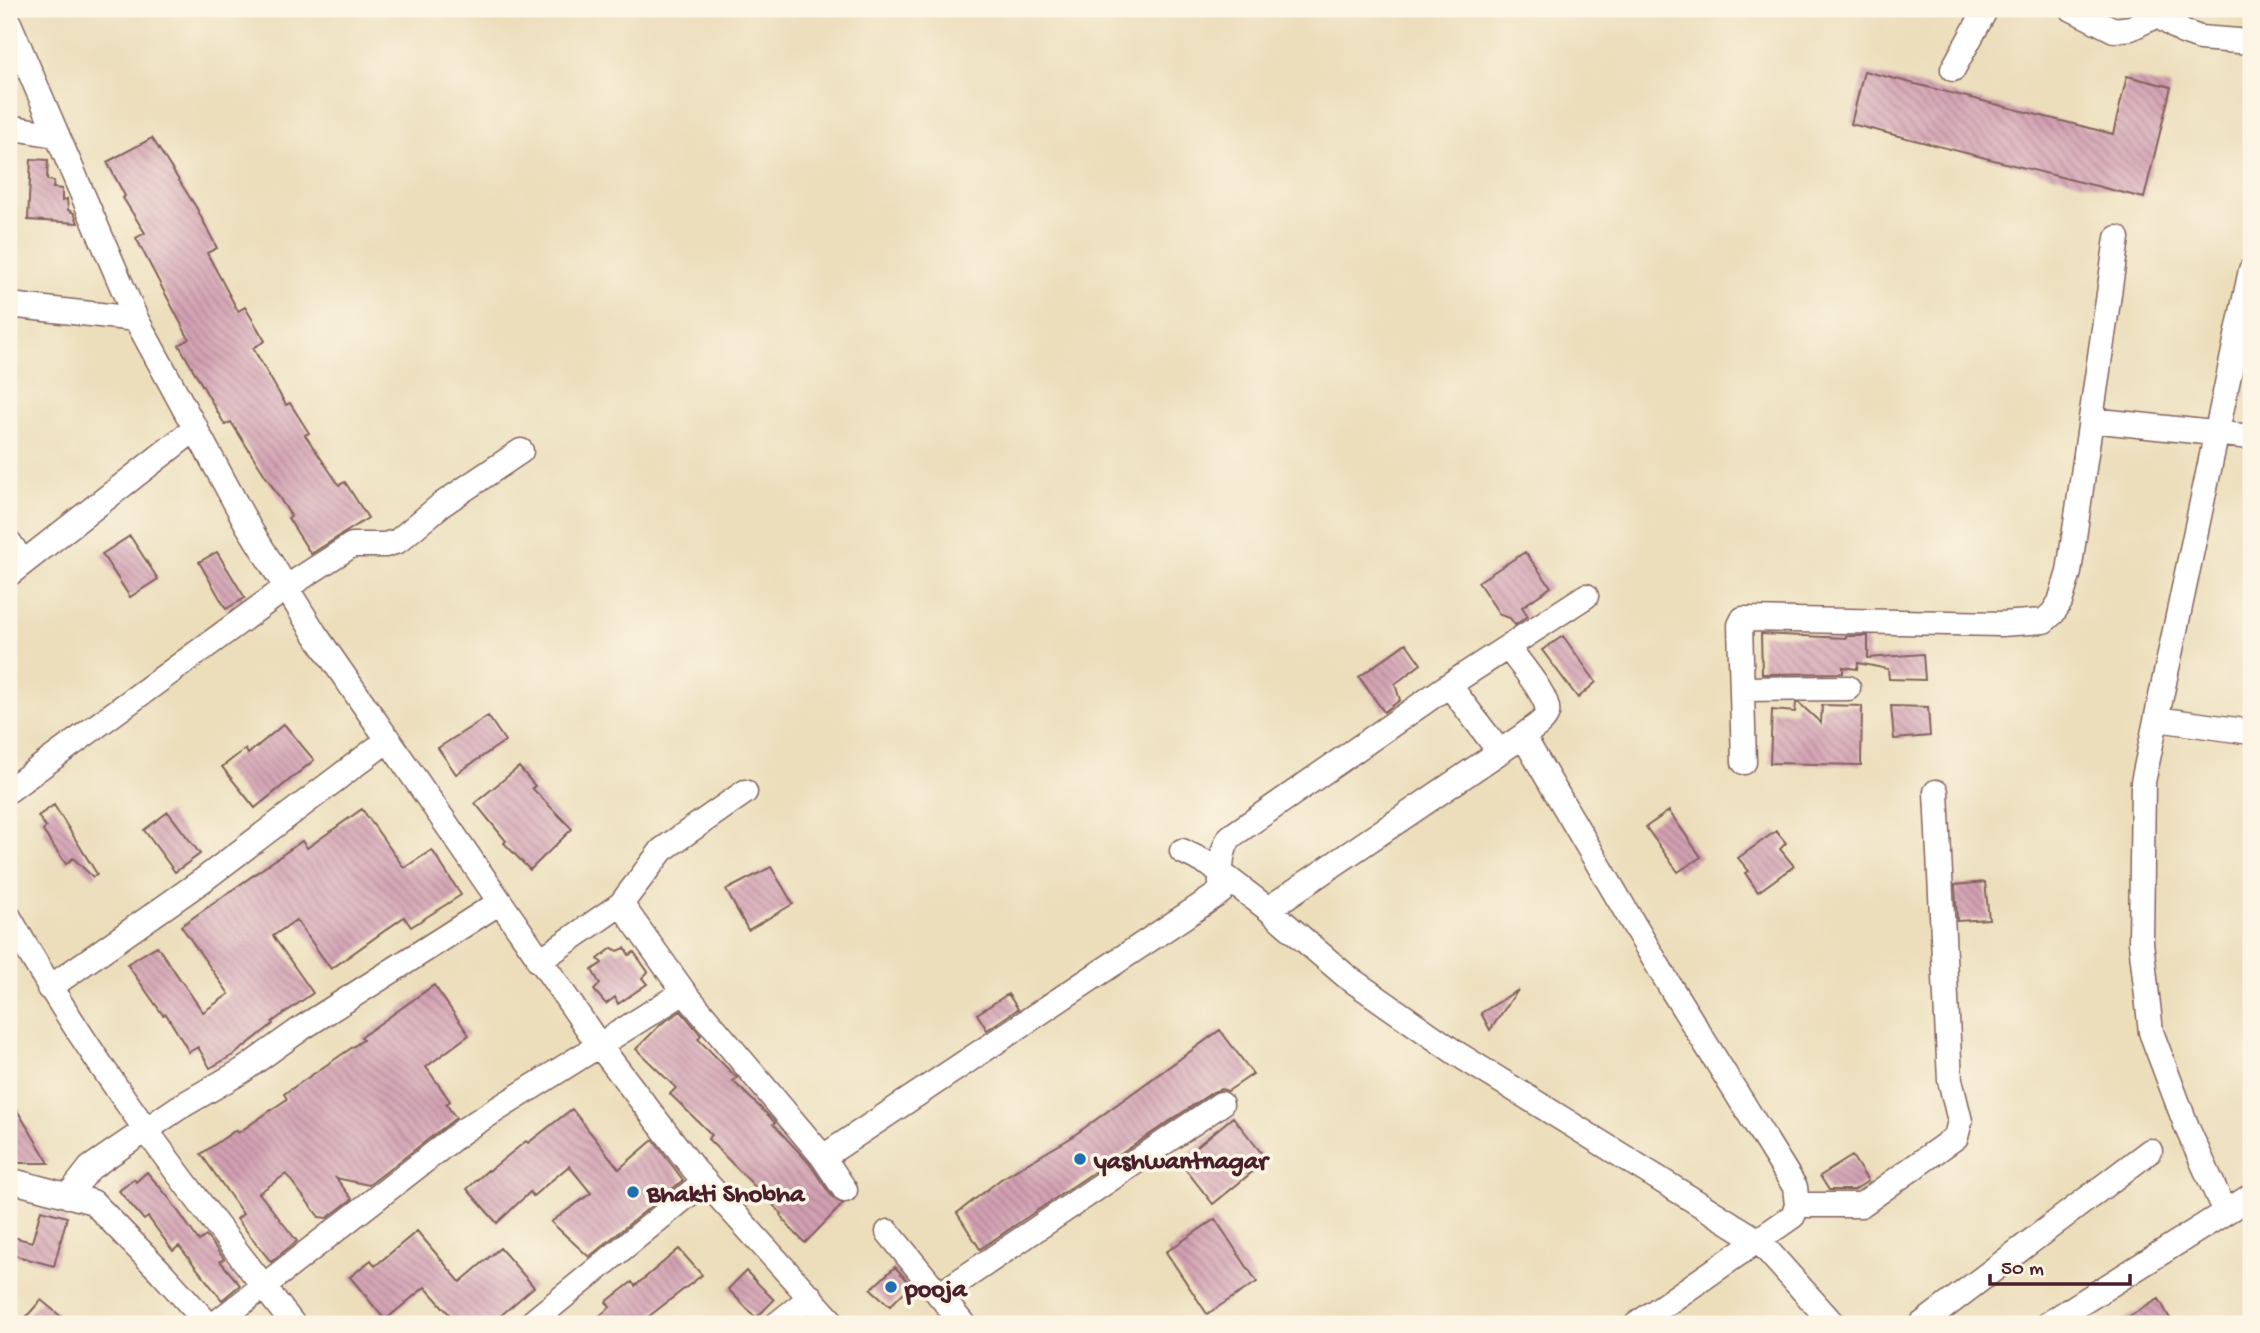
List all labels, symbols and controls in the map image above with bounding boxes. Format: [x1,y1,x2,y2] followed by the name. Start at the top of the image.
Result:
[1093,1148,1270,1179] place label: yashwantnagar
[1072,1151,1088,1167] marker: yashwantnagar
[646,1181,806,1212] place label: Bhakti Shobha
[625,1184,641,1200] marker: Bhakti Shobha
[1990,1242,2130,1286] scale bar
[2001,1258,2044,1283] text: 50 m
[904,1276,968,1307] place label: pooja
[883,1279,899,1295] marker: pooja

